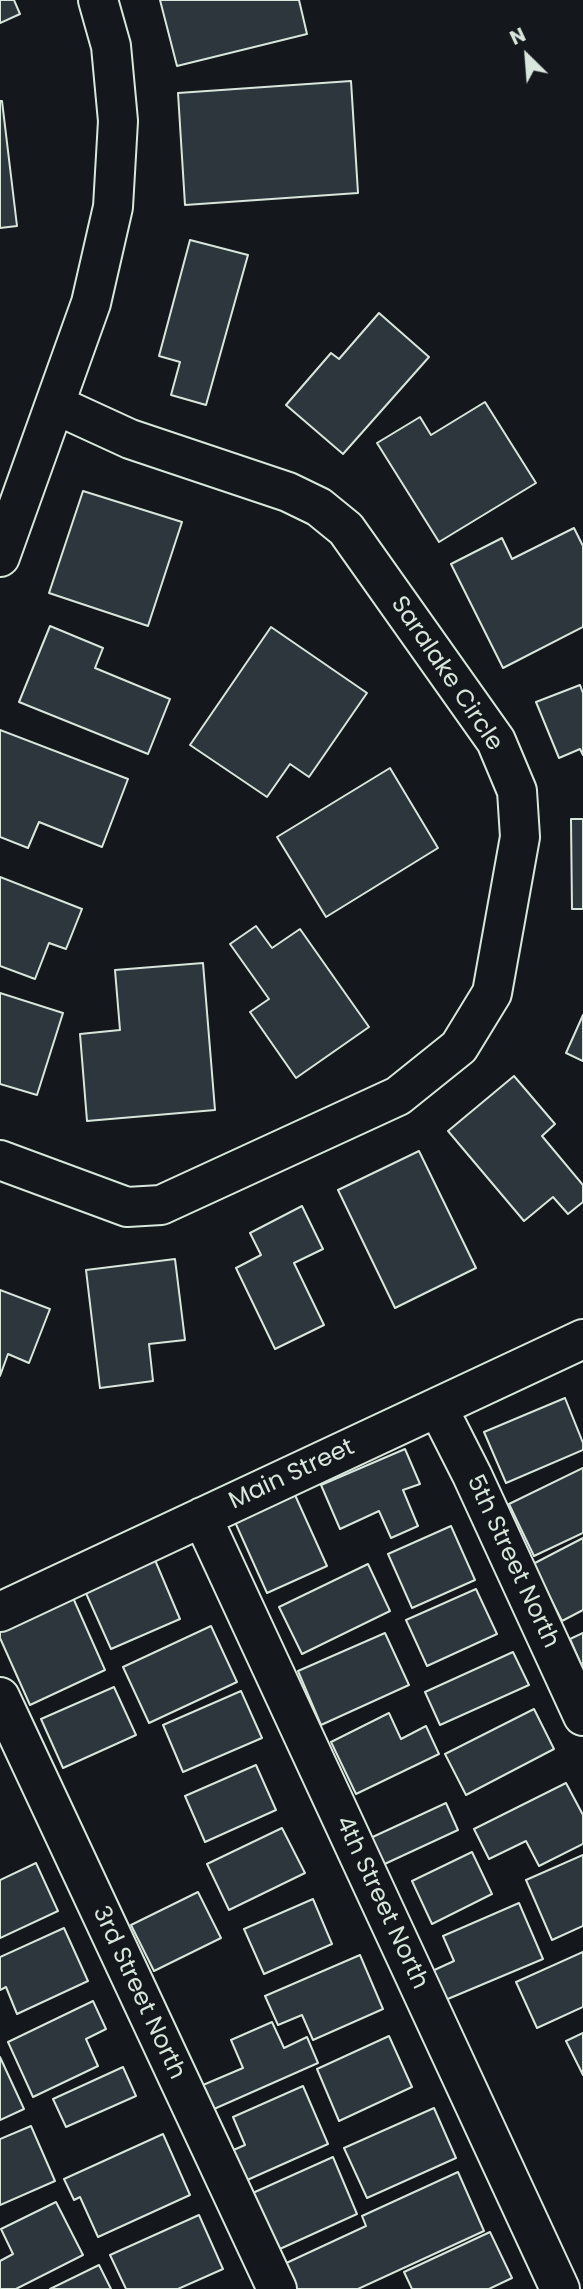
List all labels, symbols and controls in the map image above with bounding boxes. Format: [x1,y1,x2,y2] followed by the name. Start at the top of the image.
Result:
[492,21,562,91] north arrow
[506,21,530,52] text: N
[384,591,508,757] street label: Saralake Circle
[225,1433,359,1517] street label: Main Street
[459,1471,565,1653] street label: 5th Street North
[328,1812,434,1994] street label: 4th Street North
[85,1902,191,2084] street label: 3rd Street North

